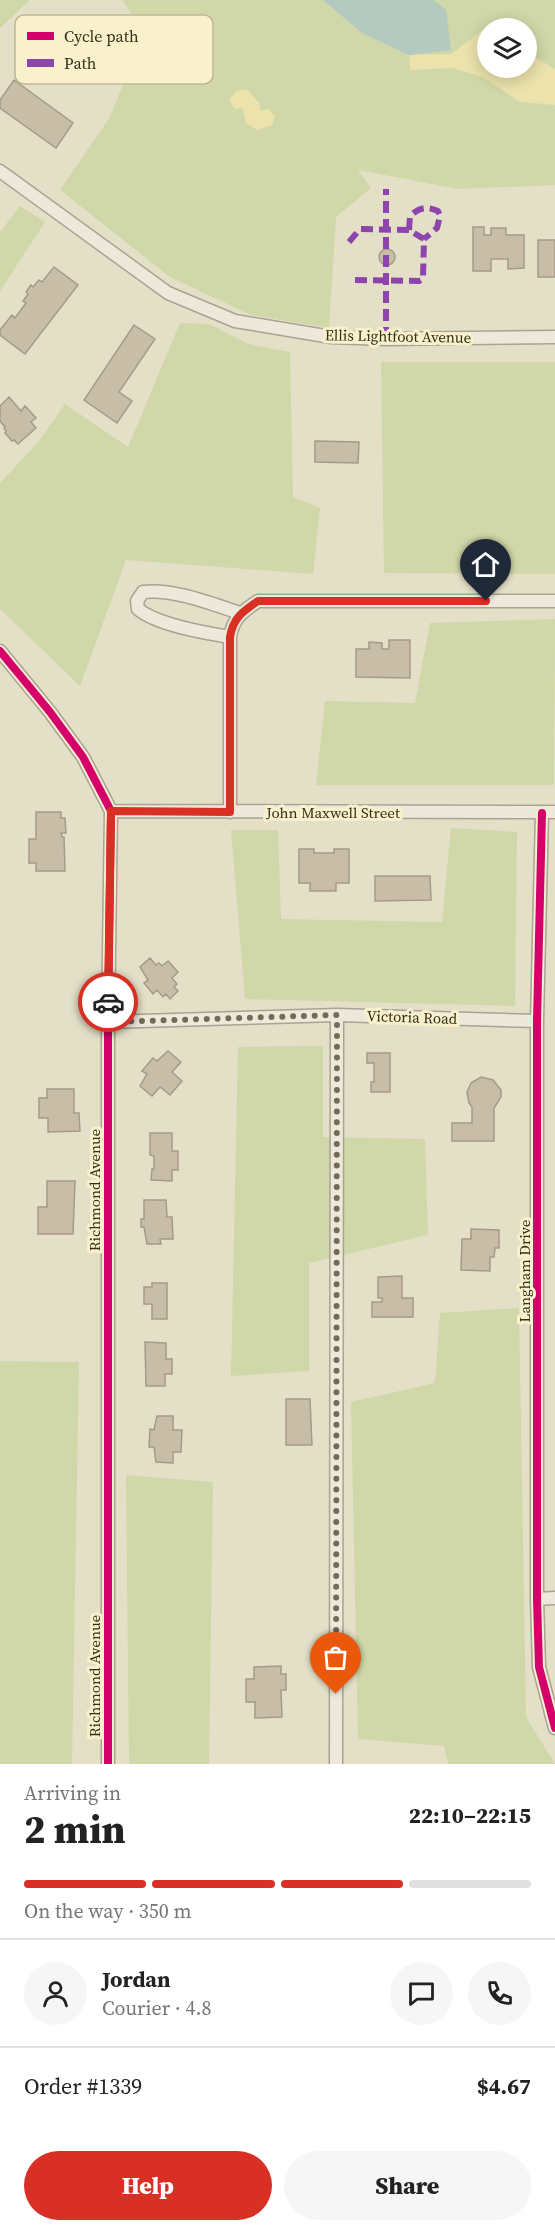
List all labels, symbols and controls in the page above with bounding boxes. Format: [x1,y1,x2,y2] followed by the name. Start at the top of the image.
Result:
[15,15,213,84] legend
[477,18,537,78] map controls
[477,18,537,78] button: layers
[64,25,139,47] text: Cycle path
[64,52,97,74] text: Path
[325,324,472,348] street label: Ellis Lightfoot Avenue
[460,539,511,601] pin
[469,548,502,581] icon: home
[265,802,400,823] street label: John Maxwell Street
[78,972,138,1032] courier
[92,986,125,1019] icon: car
[366,1005,458,1029] street label: Victoria Road
[84,1128,105,1251] street label: Richmond Avenue
[514,1219,535,1322] street label: Langham Drive
[84,1614,105,1737] street label: Richmond Avenue
[310,1632,361,1694] pin
[319,1641,352,1674] icon: bag
[24,1779,121,1807] text: Arriving in
[409,1800,531,1830] text: 22:10–22:15
[24,1803,126,1856] text: 2 min
[24,1897,191,1925] text: On the way · 350 m
[24,1962,87,2025] button: person
[390,1962,453,2025] button: chat
[468,1962,531,2025] button: phone
[102,1964,170,1994] text: Jordan
[102,1994,211,2022] text: Courier · 4.8
[24,2071,142,2101] text: Order #1339
[477,2071,531,2101] text: $4.67
[24,2151,272,2220] button: Help
[284,2151,531,2220] button: Share

